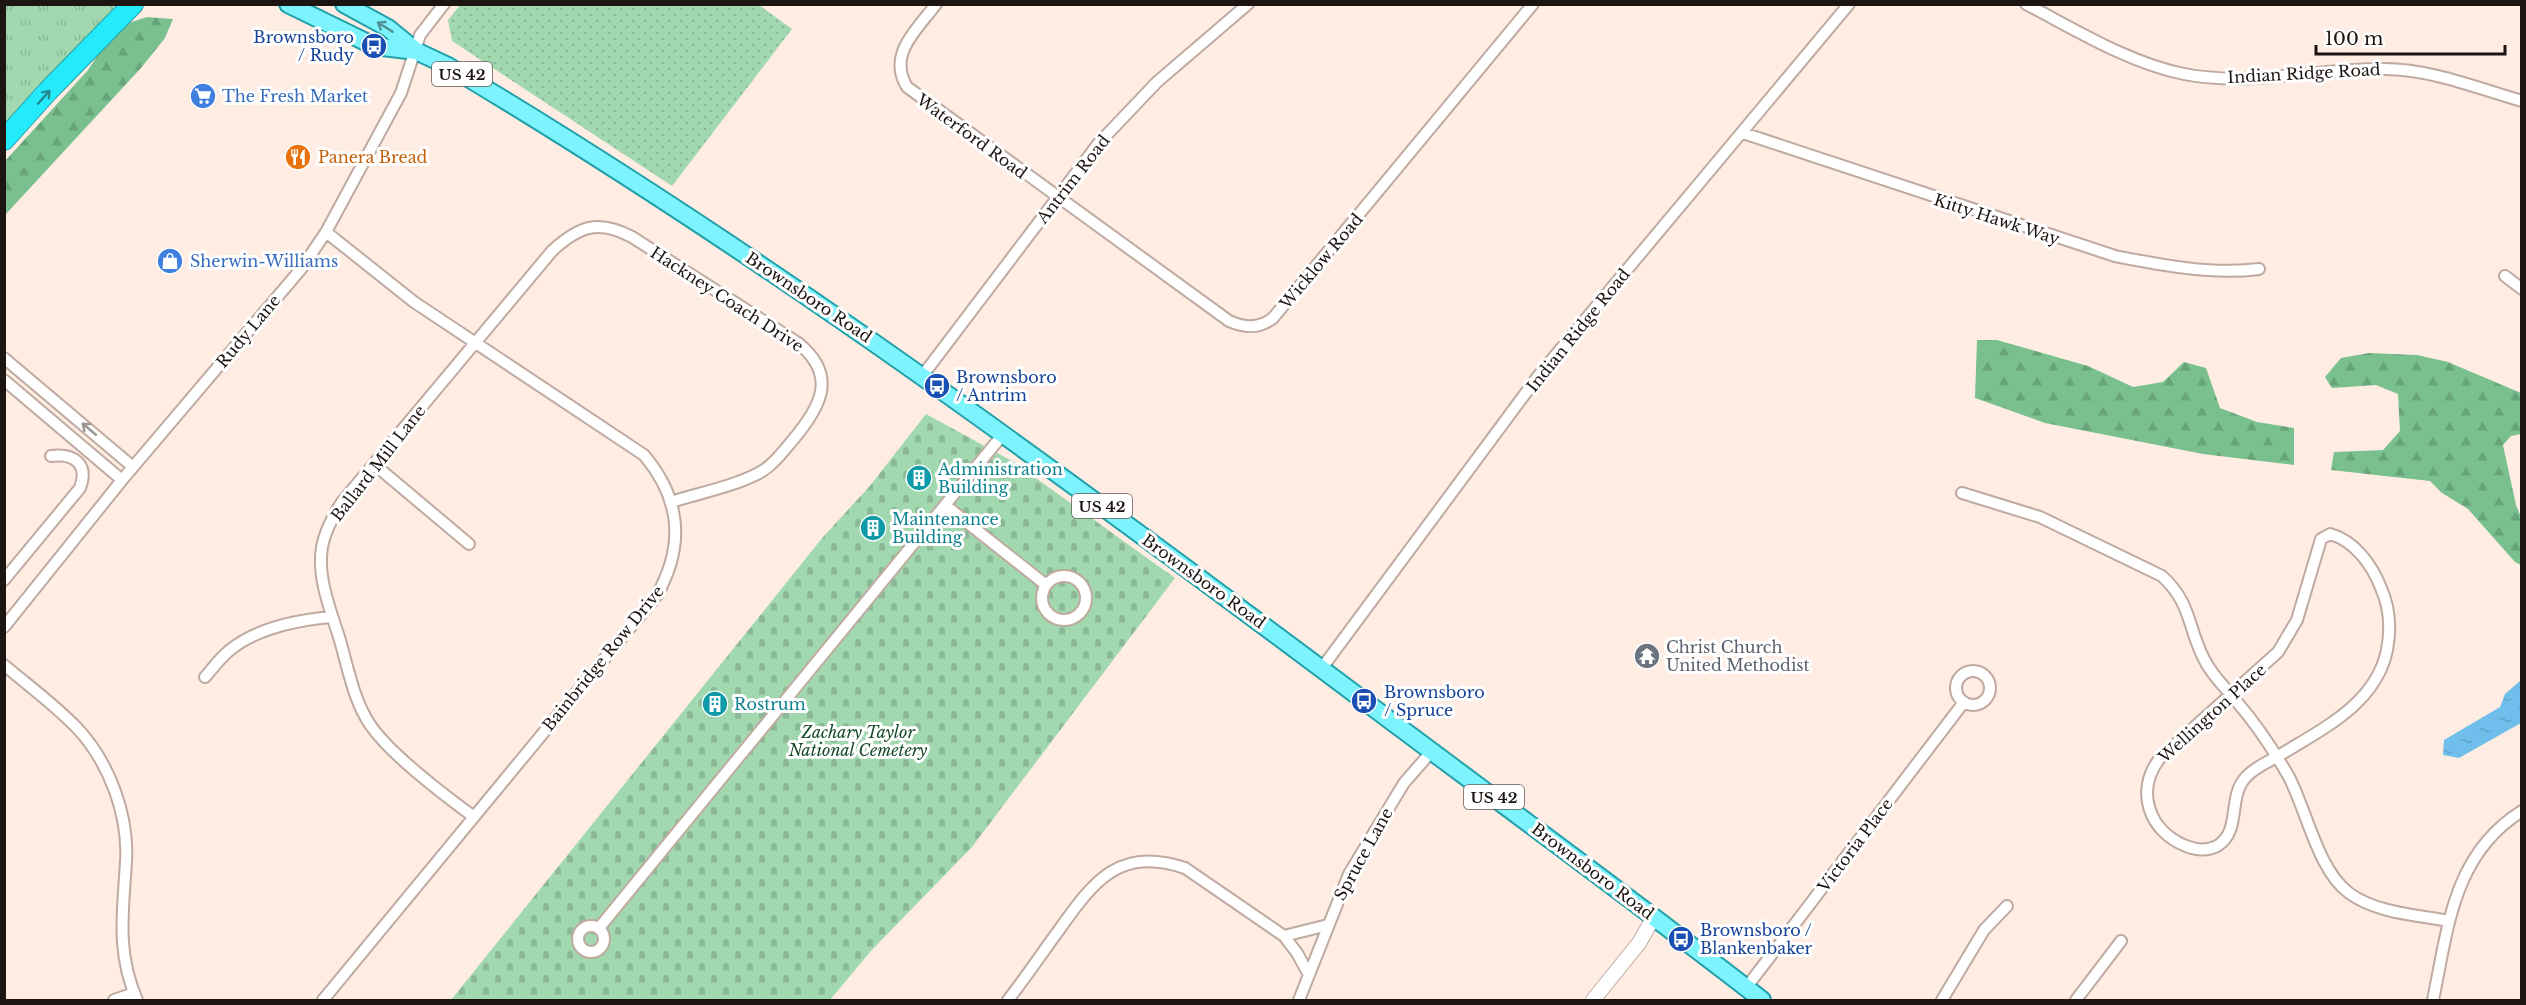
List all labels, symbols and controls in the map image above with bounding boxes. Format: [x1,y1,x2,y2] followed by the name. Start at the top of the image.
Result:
[2316,18,2505,56] scale bar
[377,21,394,33] one-way arrow
[253,27,355,65] place label: Brownsboro / Rudy
[2325,28,2383,50] text: 100 m
[359,31,389,61] bus stop icon: Brownsboro / Rudy
[2227,59,2381,87] street label: Indian Ridge Road
[432,62,492,86] road number: US 42
[188,81,218,111] supermarket icon: The Fresh Market
[222,86,368,106] place label: The Fresh Market
[36,89,51,104] one-way arrow
[912,89,1031,183] street label: Waterford Road
[1032,131,1114,228] street label: Antrim Road
[283,142,313,172] restaurant icon: Panera Bread
[318,147,428,167] place label: Panera Bread
[1932,189,2063,249] street label: Kitty Hawk Way
[1275,209,1367,313] street label: Wicklow Road
[647,242,807,356] street label: Hackney Coach Drive
[155,246,185,276] shop icon: Sherwin-Williams
[742,247,876,347] street label: Brownsboro Road
[190,251,338,271] place label: Sherwin-Williams
[1522,264,1634,396] street label: Indian Ridge Road
[212,290,284,372] street label: Rudy Lane
[956,367,1057,405] place label: Brownsboro / Antrim
[922,371,952,401] bus stop icon: Brownsboro / Antrim
[326,401,430,525] street label: Ballard Mill Lane
[82,422,97,436] one-way arrow
[937,459,1063,497] place label: Administration Building
[904,463,934,493] building icon: Administration Building
[1072,494,1132,518] road number: US 42
[892,509,999,547] place label: Maintenance Building
[858,513,888,543] building icon: Maintenance Building
[1138,529,1270,633] street label: Brownsboro Road
[538,581,668,735] street label: Bainbridge Row Drive
[1666,637,1810,675] place label: Christ Church United Methodist
[1632,641,1662,671] temple icon: Christ Church United Methodist
[2153,659,2270,767] street label: Wellington Place
[1384,682,1485,720] place label: Brownsboro / Spruce
[1349,686,1379,716] bus stop icon: Brownsboro / Spruce
[700,689,730,719] building icon: Rostrum
[734,694,806,714] place label: Rostrum
[788,722,928,760] park label: Zachary Taylor National Cemetery
[1464,785,1524,809] road number: US 42
[1813,794,1897,897] street label: Victoria Place
[1329,804,1397,904] street label: Spruce Lane
[1528,819,1658,924] street label: Brownsboro Road
[1700,920,1813,958] place label: Brownsboro / Blankenbaker
[1666,924,1696,954] bus stop icon: Brownsboro / Blankenbaker

